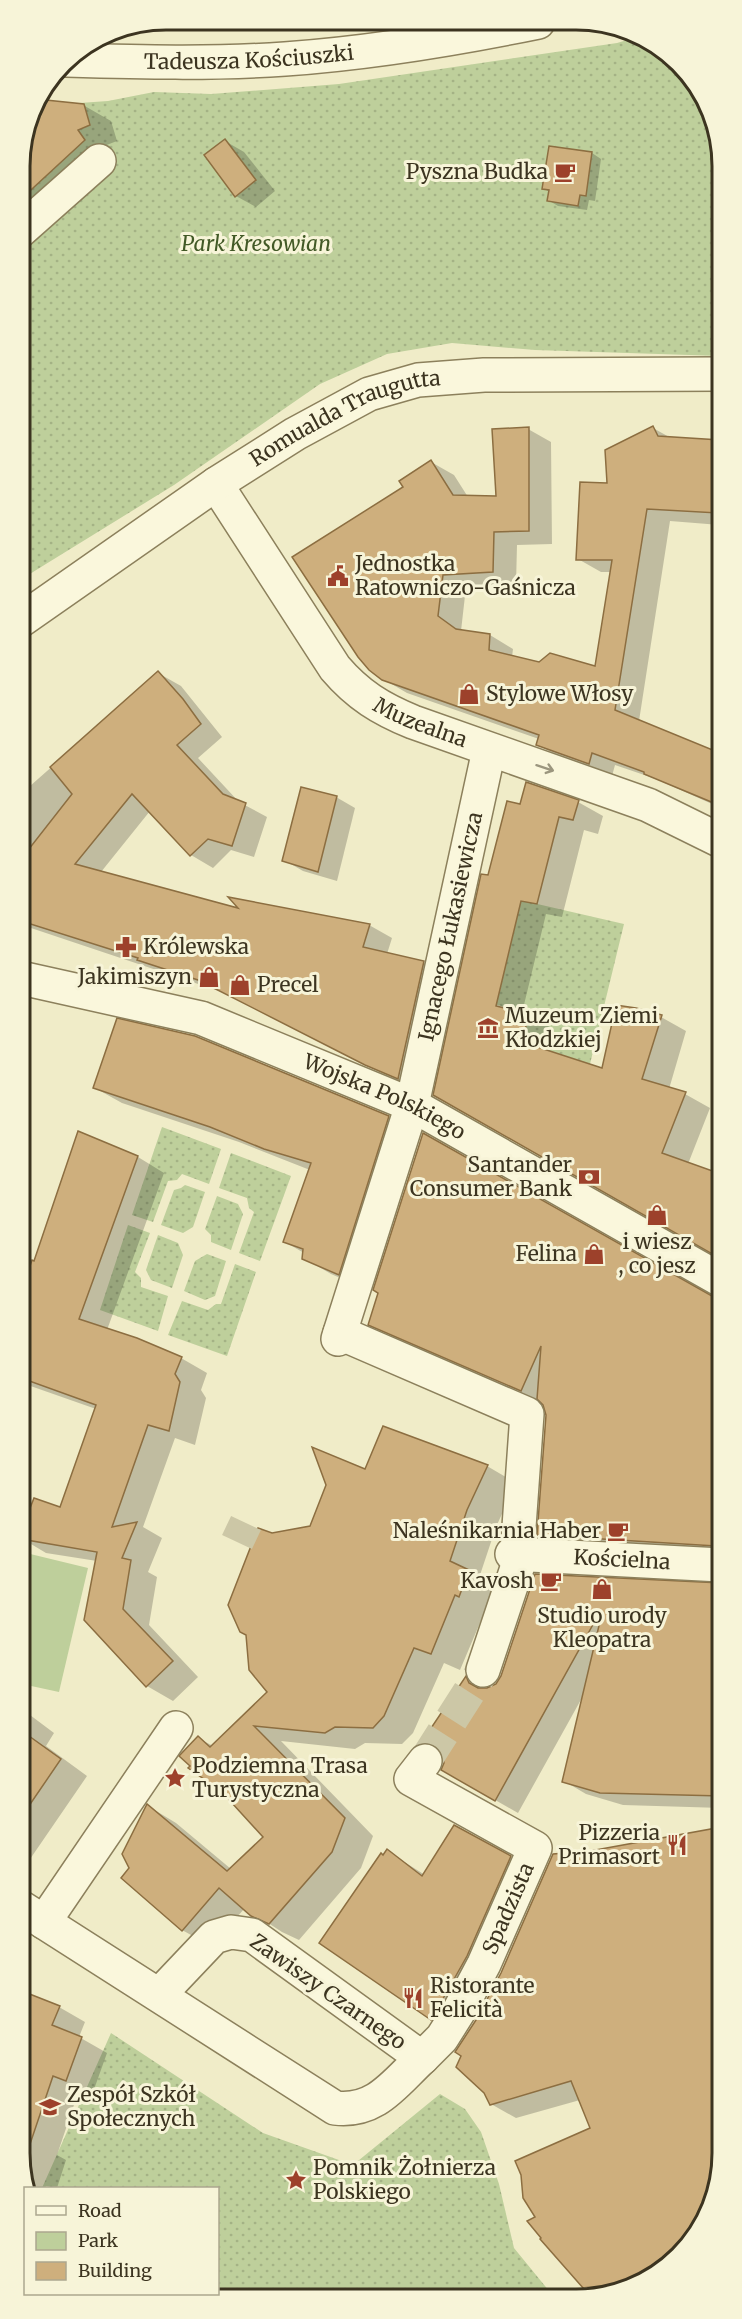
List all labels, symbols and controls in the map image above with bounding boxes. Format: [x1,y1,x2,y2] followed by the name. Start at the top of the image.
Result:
[144,39,355,75] street label: Tadeusza Kościuszki
[406,158,548,185] place label: Pyszna Budka
[553,160,577,184] cafe icon: Pyszna Budka
[181,230,331,257] park label: Park Kresowian
[245,364,441,472] street label: Romualda Traugutta
[354,550,576,601] place label: Jednostka Ratowniczo-Gaśnicza
[326,564,350,588] public building icon: Jednostka Ratowniczo-Gaśnicza
[486,680,634,707] place label: Stylowe Włosy
[457,682,481,706] shop icon: Stylowe Włosy
[368,691,471,753] street label: Muzealna
[535,763,554,774] one-way arrow
[412,809,488,1044] street label: Ignacego Łukasiewicza
[143,933,249,960] place label: Królewska
[114,935,138,959] pharmacy icon: Królewska
[77,963,192,990] place label: Jakimiszyn
[197,965,221,989] shop icon: Jakimiszyn
[257,971,319,998] place label: Precel
[228,973,252,997] shop icon: Precel
[505,1002,659,1053] place label: Muzeum Ziemi Kłodzkiej
[476,1016,500,1040] museum icon: Muzeum Ziemi Kłodzkiej
[298,1047,470,1145] street label: Wojska Polskiego
[410,1151,573,1202] place label: Santander Consumer Bank
[577,1165,601,1189] bank icon: Santander Consumer Bank
[645,1203,669,1227] shop icon: i wiesz , co jesz
[618,1228,696,1279] place label: i wiesz , co jesz
[516,1240,577,1267] place label: Felina
[582,1242,606,1266] shop icon: Felina
[393,1517,601,1544] place label: Naleśnikarnia Haber
[606,1519,630,1543] cafe icon: Naleśnikarnia Haber
[573,1543,671,1575] street label: Kościelna
[460,1567,534,1594] place label: Kavosh
[539,1569,563,1593] cafe icon: Kavosh
[590,1577,614,1601] shop icon: Studio urody Kleopatra
[537,1602,668,1653] place label: Studio urody Kleopatra
[192,1752,368,1803] place label: Podziemna Trasa Turystyczna
[163,1766,187,1790] place icon: Podziemna Trasa Turystyczna
[558,1819,660,1870] place label: Pizzeria Primasort
[665,1833,689,1857] restaurant icon: Pizzeria Primasort
[476,1858,540,1958] street label: Spadzista
[245,1928,412,2056] street label: Zawiszy Czarnego
[430,1972,535,2023] place label: Ristorante Felicità
[401,1986,425,2010] restaurant icon: Ristorante Felicità
[67,2081,196,2132] place label: Zespół Szkół Społecznych
[38,2095,62,2119] school or university icon: Zespół Szkół Społecznych
[313,2154,496,2205] place label: Pomnik Żołnierza Polskiego
[284,2168,308,2192] place icon: Pomnik Żołnierza Polskiego
[24,2187,219,2295] legend
[78,2199,122,2222] text: Road
[78,2229,119,2252] text: Park
[78,2259,152,2282] text: Building

